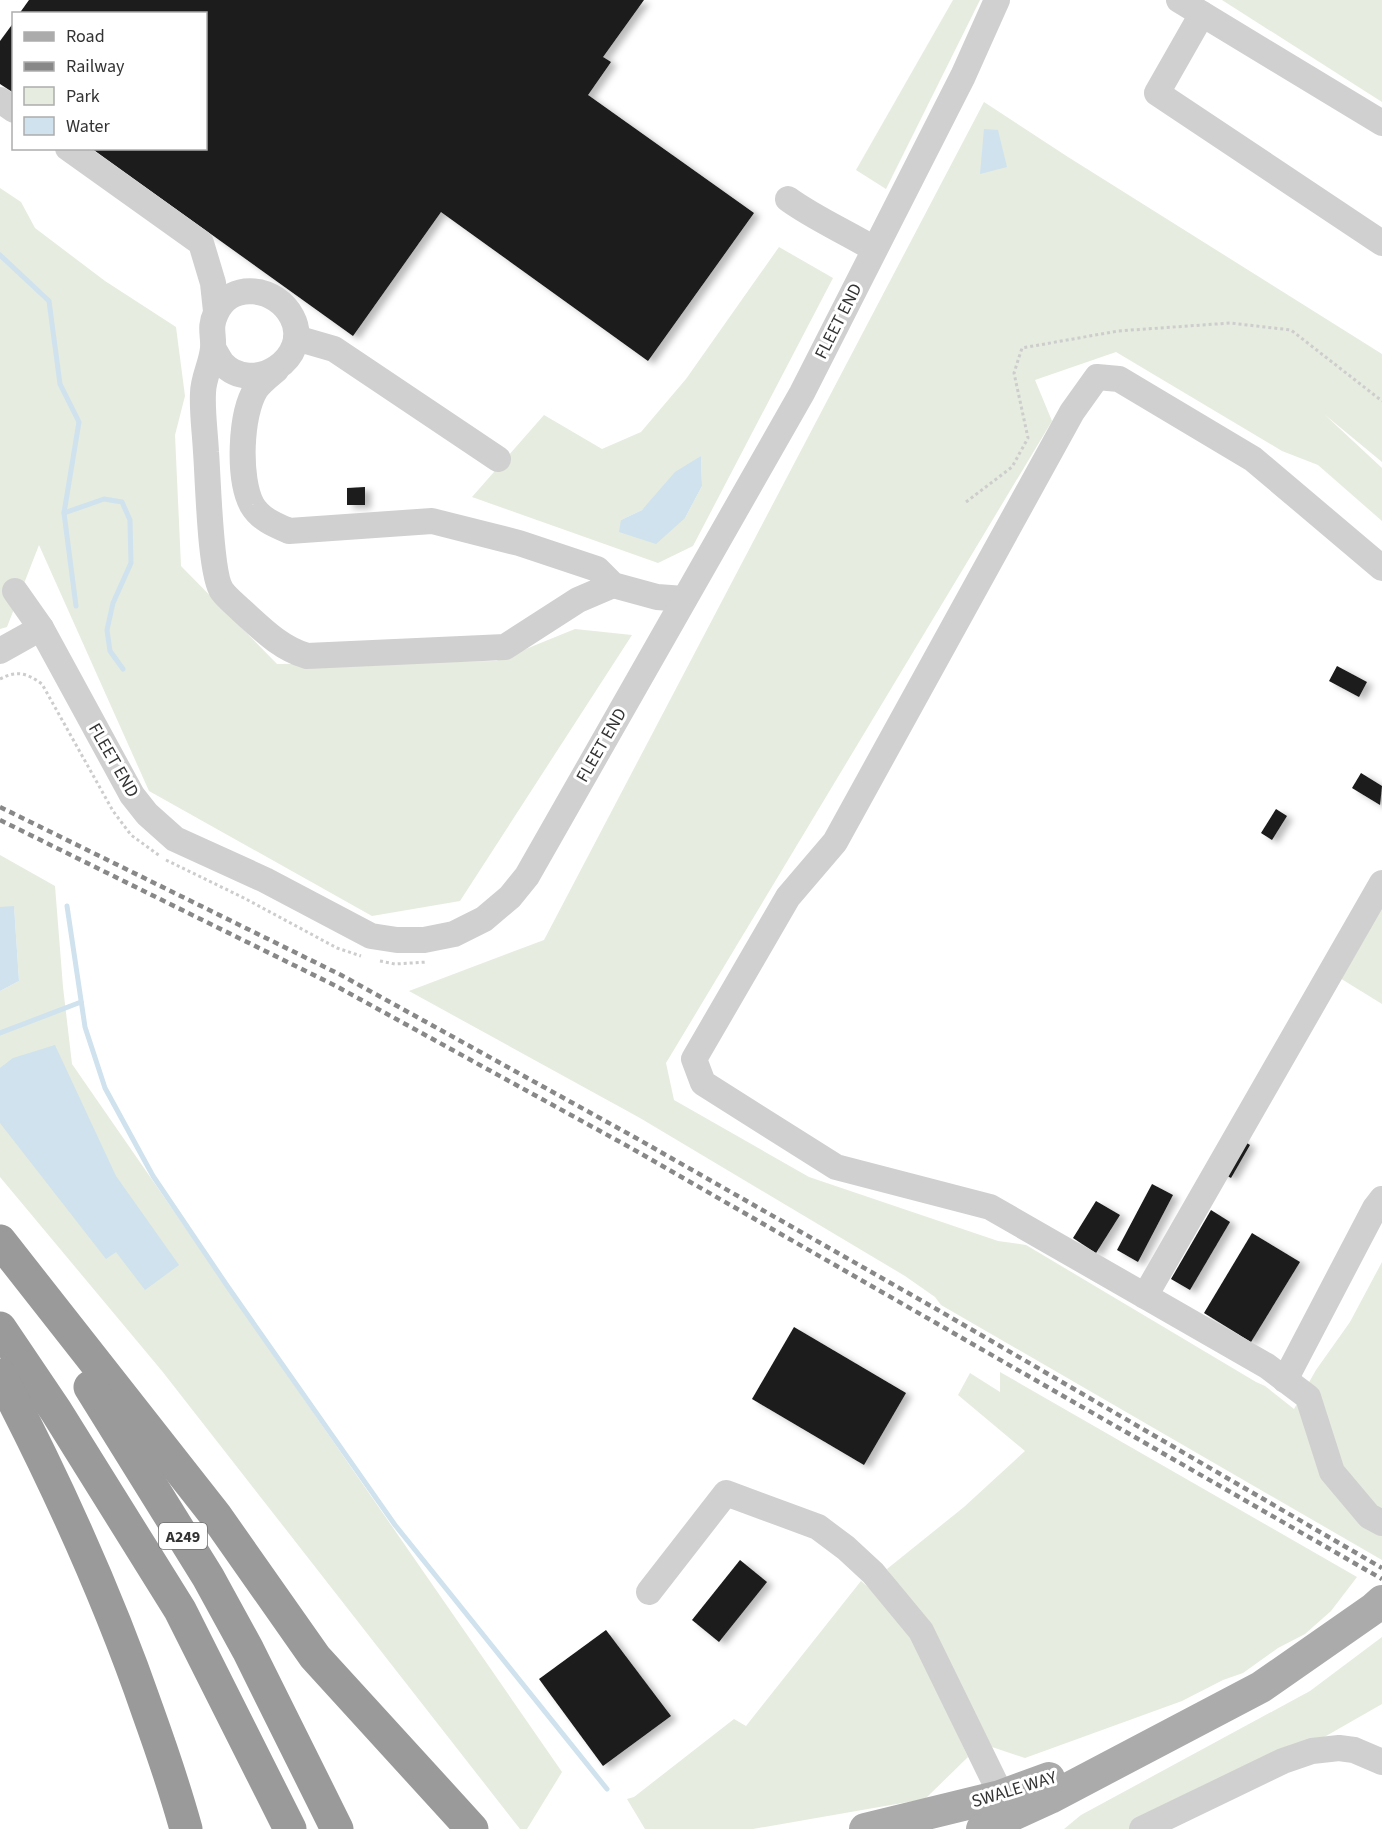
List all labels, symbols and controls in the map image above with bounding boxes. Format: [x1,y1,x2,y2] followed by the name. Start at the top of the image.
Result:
[12,12,207,150] legend
[66,24,105,49] text: Road
[66,54,125,79] text: Railway
[66,84,100,109] text: Park
[66,114,110,139] text: Water
[809,279,868,363] street label: FLEET END
[570,703,633,787] street label: FLEET END
[82,718,145,802] street label: FLEET END
[159,1523,207,1549] road number: A249
[969,1765,1060,1814] street label: SWALE WAY

